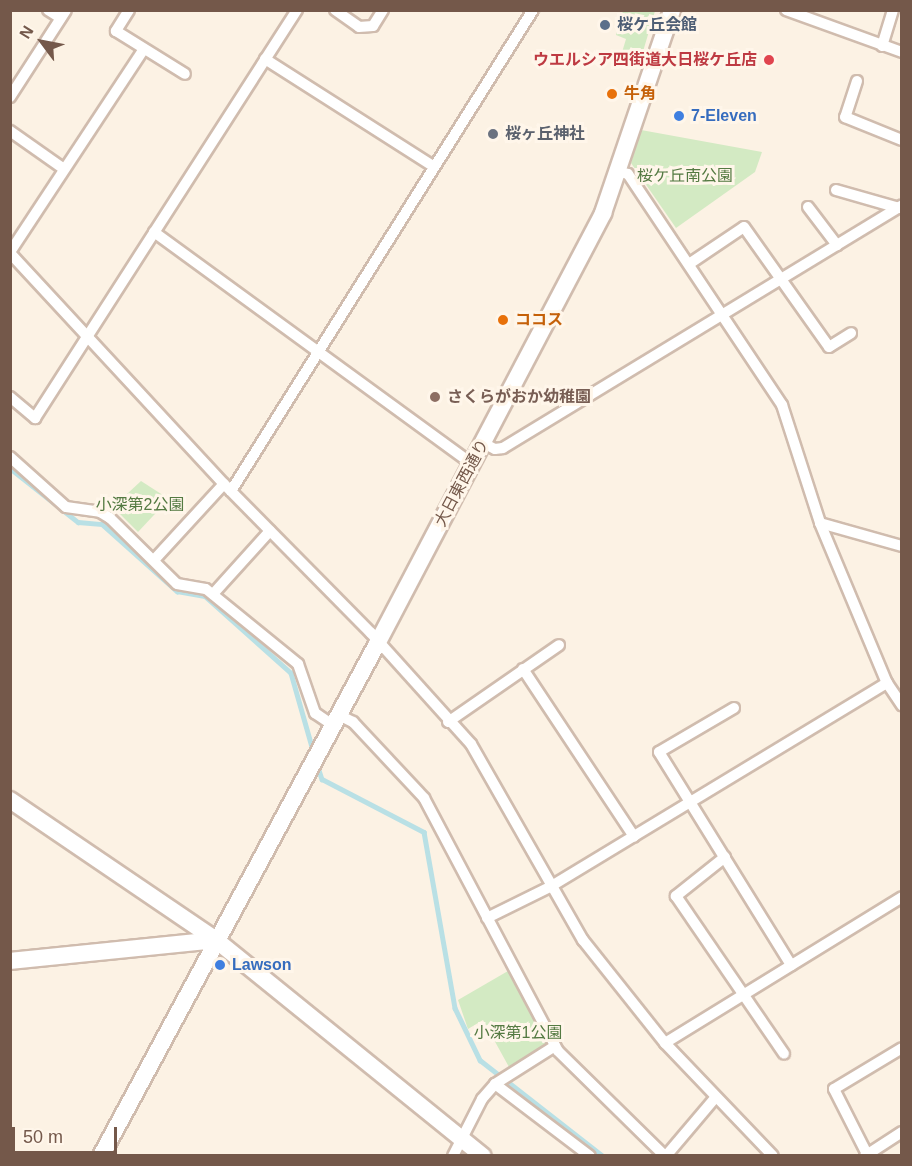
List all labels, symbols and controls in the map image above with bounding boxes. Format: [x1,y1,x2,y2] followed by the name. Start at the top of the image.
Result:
[12,12,72,72] north arrow
[617,15,697,35] place label: 桜ケ丘会館
[598,18,612,32] marker: 桜ケ丘会館
[16,23,37,42] text: N
[533,50,757,70] place label: ウエルシア四街道大日桜ケ丘店
[762,53,776,67] marker: ウエルシア四街道大日桜ケ丘店
[624,84,656,104] place label: 牛角
[605,87,619,101] marker: 牛角
[691,106,757,126] place label: 7-Eleven
[672,109,686,123] marker: 7-Eleven
[505,124,585,144] place label: 桜ヶ丘神社
[486,127,500,141] marker: 桜ヶ丘神社
[637,166,733,186] park label: 桜ケ丘南公園
[515,310,563,330] place label: ココス
[496,313,510,327] marker: ココス
[447,387,591,407] place label: さくらがおか幼稚園
[428,390,442,404] marker: さくらがおか幼稚園
[431,436,493,530] street label: 大日東西通り
[96,495,184,515] park label: 小深第2公園
[232,955,292,975] place label: Lawson
[213,958,227,972] marker: Lawson
[474,1023,562,1043] park label: 小深第1公園
[15,1115,120,1153] scale bar
[23,1127,63,1147] text: 50 m

